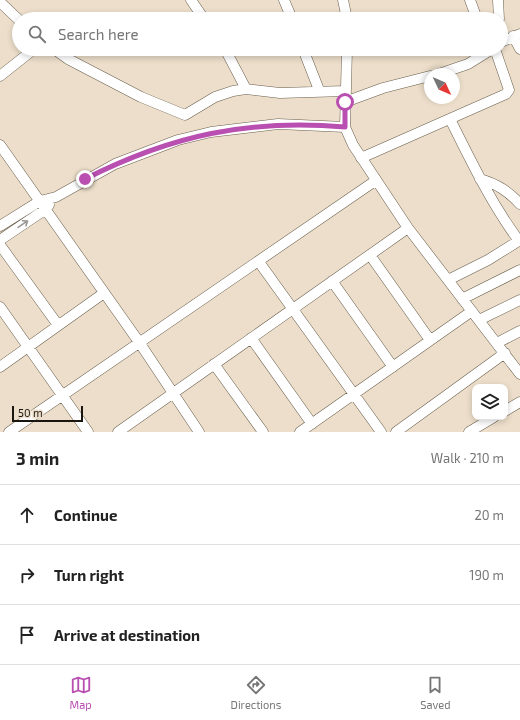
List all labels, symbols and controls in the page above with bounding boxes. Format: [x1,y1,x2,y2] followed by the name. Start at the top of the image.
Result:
[12,12,508,56] search box
[26,23,48,45] icon: search
[58,25,139,43] text: Search here
[424,68,460,104] north arrow
[336,93,354,111] route start
[76,170,94,188] route end
[17,220,29,228] one-way arrow
[472,384,508,420] map controls
[472,384,508,420] button: layers
[12,404,83,423] scale bar
[18,406,43,419] text: 50 m
[16,448,59,468] text: 3 min
[431,450,504,466] text: Walk · 210 m
[16,504,38,526] icon: ahead
[54,506,117,524] text: Continue
[475,507,504,523] text: 20 m
[16,564,38,586] icon: right
[54,566,124,584] text: Turn right
[469,567,504,583] text: 190 m
[16,624,38,646] icon: arrive
[54,626,200,644] text: Arrive at destination
[70,674,92,711] tab: Map
[231,674,281,711] tab: Directions
[420,674,451,711] tab: Saved

